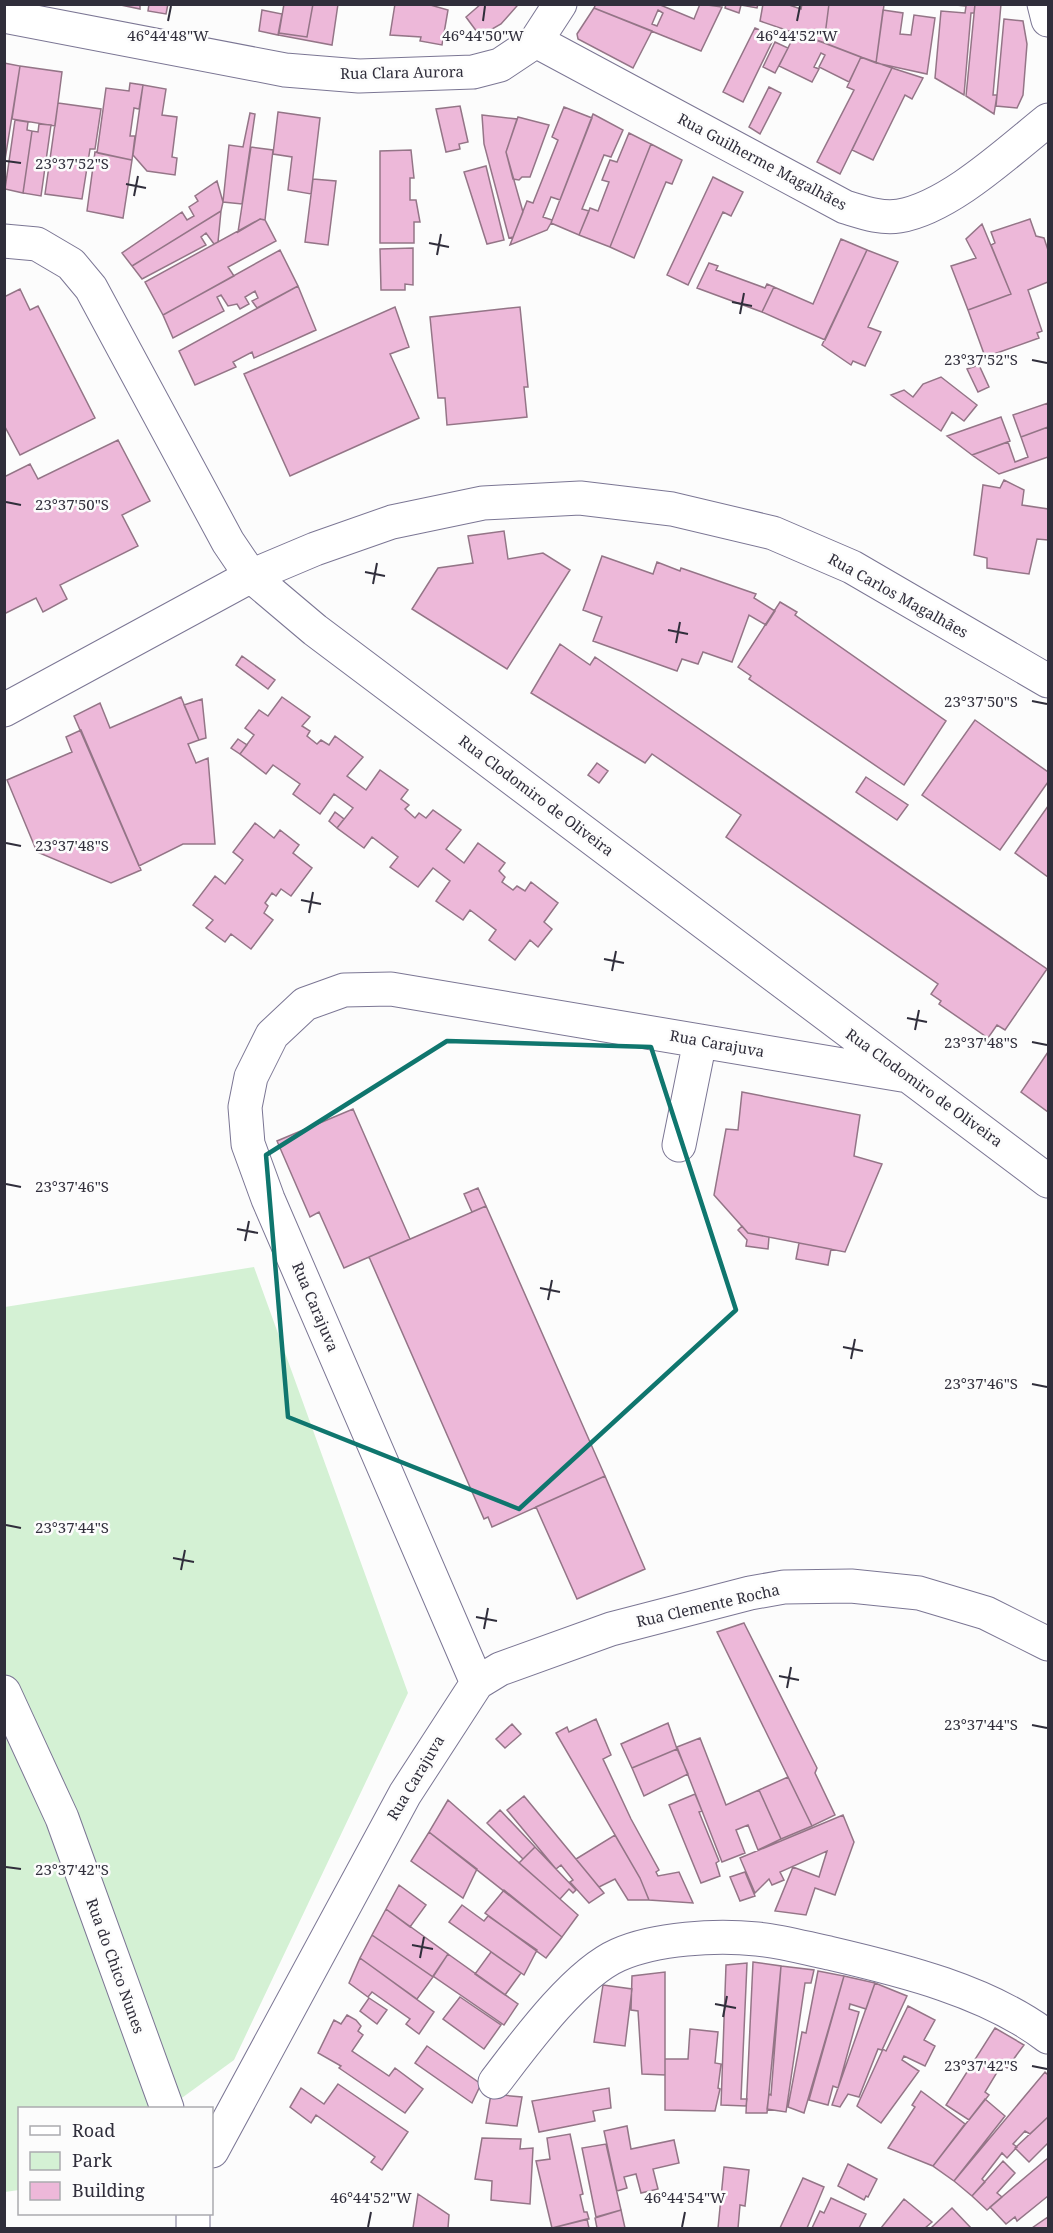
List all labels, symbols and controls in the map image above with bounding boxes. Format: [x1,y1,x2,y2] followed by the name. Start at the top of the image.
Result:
[127,25,209,45] text: 46°44'48"W
[442,25,524,45] text: 46°44'50"W
[756,25,838,45] text: 46°44'52"W
[340,61,464,83] street label: Rua Clara Aurora
[675,108,851,214] street label: Rua Guilherme Magalhães
[35,153,109,173] text: 23°37'52"S
[944,349,1018,369] text: 23°37'52"S
[35,494,109,514] text: 23°37'50"S
[825,548,972,642] street label: Rua Carlos Magalhães
[944,691,1018,711] text: 23°37'50"S
[455,730,618,860] street label: Rua Clodomiro de Oliveira
[35,835,109,855] text: 23°37'48"S
[842,1024,1007,1151] street label: Rua Clodomiro de Oliveira
[668,1025,766,1061] street label: Rua Carajuva
[944,1032,1018,1052] text: 23°37'48"S
[35,1176,109,1196] text: 23°37'46"S
[288,1259,344,1355] street label: Rua Carajuva
[944,1373,1018,1393] text: 23°37'46"S
[35,1517,109,1537] text: 23°37'44"S
[634,1579,781,1631] street label: Rua Clemente Rocha
[944,1714,1018,1734] text: 23°37'44"S
[382,1731,448,1824] street label: Rua Carajuva
[35,1859,109,1879] text: 23°37'42"S
[82,1895,150,2036] street label: Rua do Chico Nunes
[944,2055,1018,2075] text: 23°37'42"S
[18,2107,213,2215] legend
[72,2118,115,2142] text: Road
[72,2148,112,2172] text: Park
[72,2178,145,2202] text: Building
[330,2187,412,2207] text: 46°44'52"W
[644,2187,726,2207] text: 46°44'54"W

